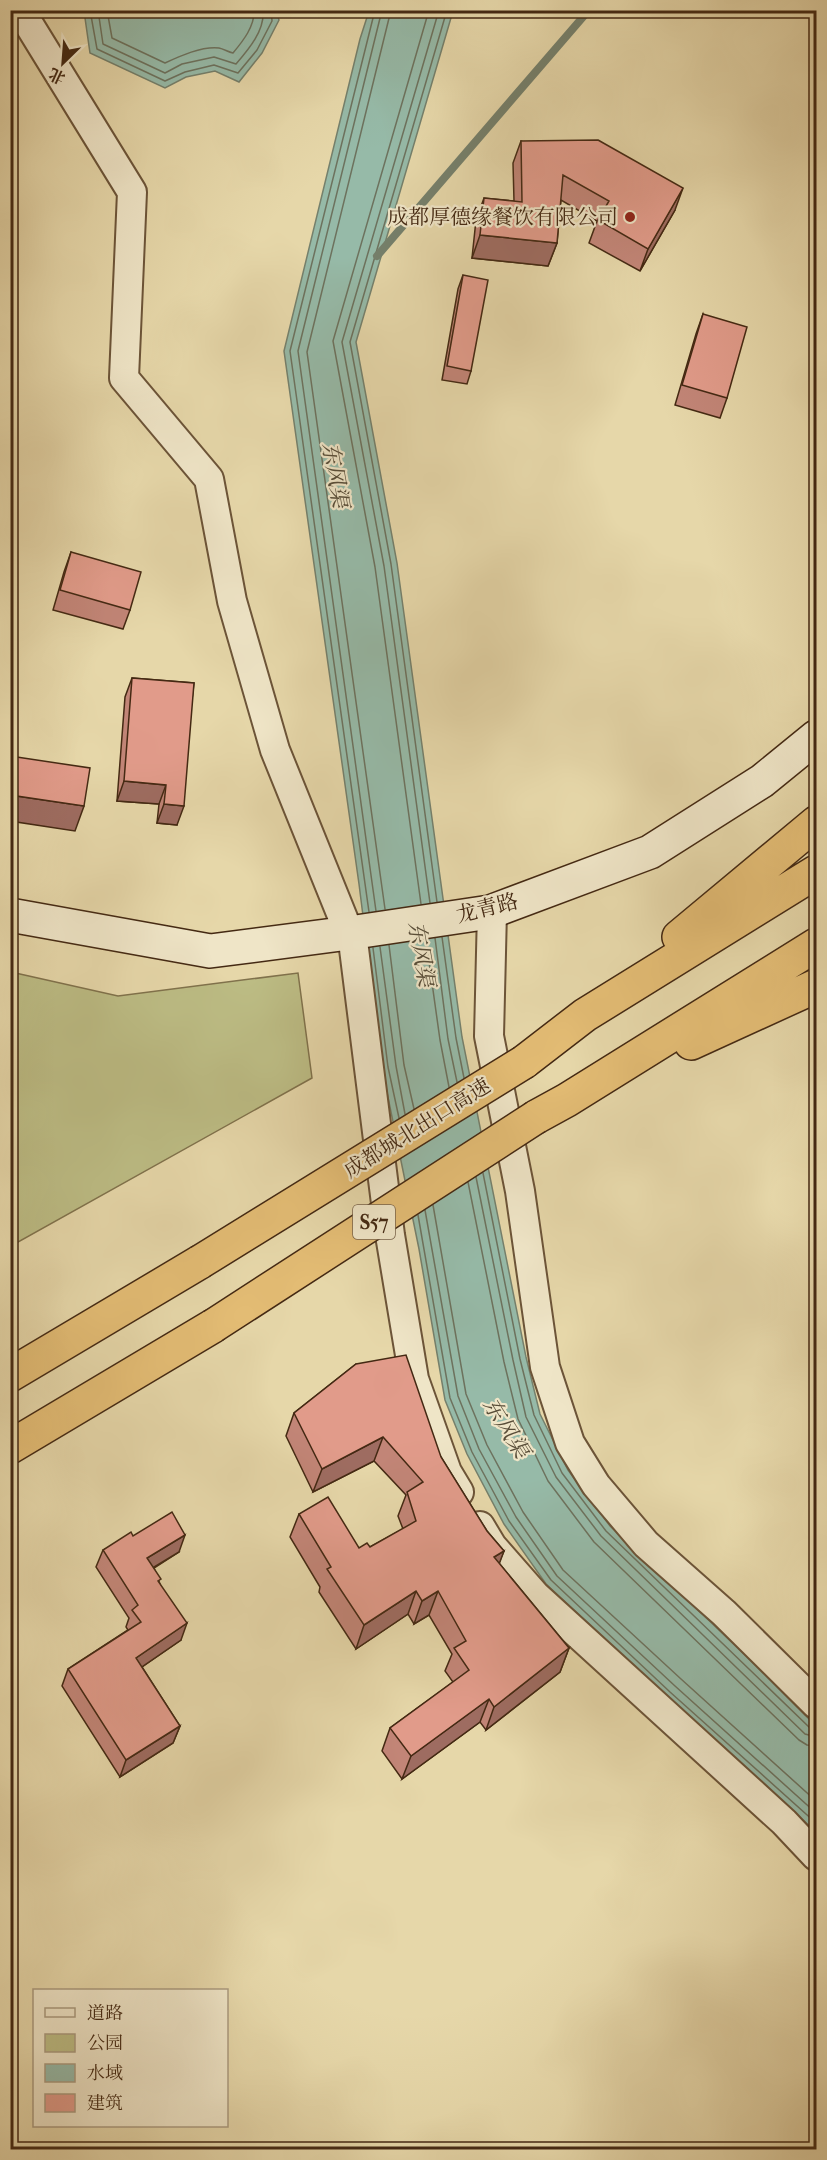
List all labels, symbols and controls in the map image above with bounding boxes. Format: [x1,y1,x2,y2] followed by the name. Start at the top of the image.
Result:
[33,33,93,93] north arrow
[46,64,68,88] text: 北
[387,205,618,229] place label: 成都厚德缘餐饮有限公司
[623,210,637,224] marker: 成都厚德缘餐饮有限公司
[316,440,354,513] water label: 东风渠
[454,889,520,927] street label: 龙青路
[402,919,440,992] water label: 东风渠
[339,1073,495,1183] street label: 成都城北出口高速
[353,1205,395,1239] road number: S57
[477,1393,536,1465] water label: 东风渠
[33,1989,228,2127] legend
[87,2003,123,2024] text: 道路
[87,2033,123,2054] text: 公园
[87,2063,123,2084] text: 水域
[87,2093,123,2114] text: 建筑

